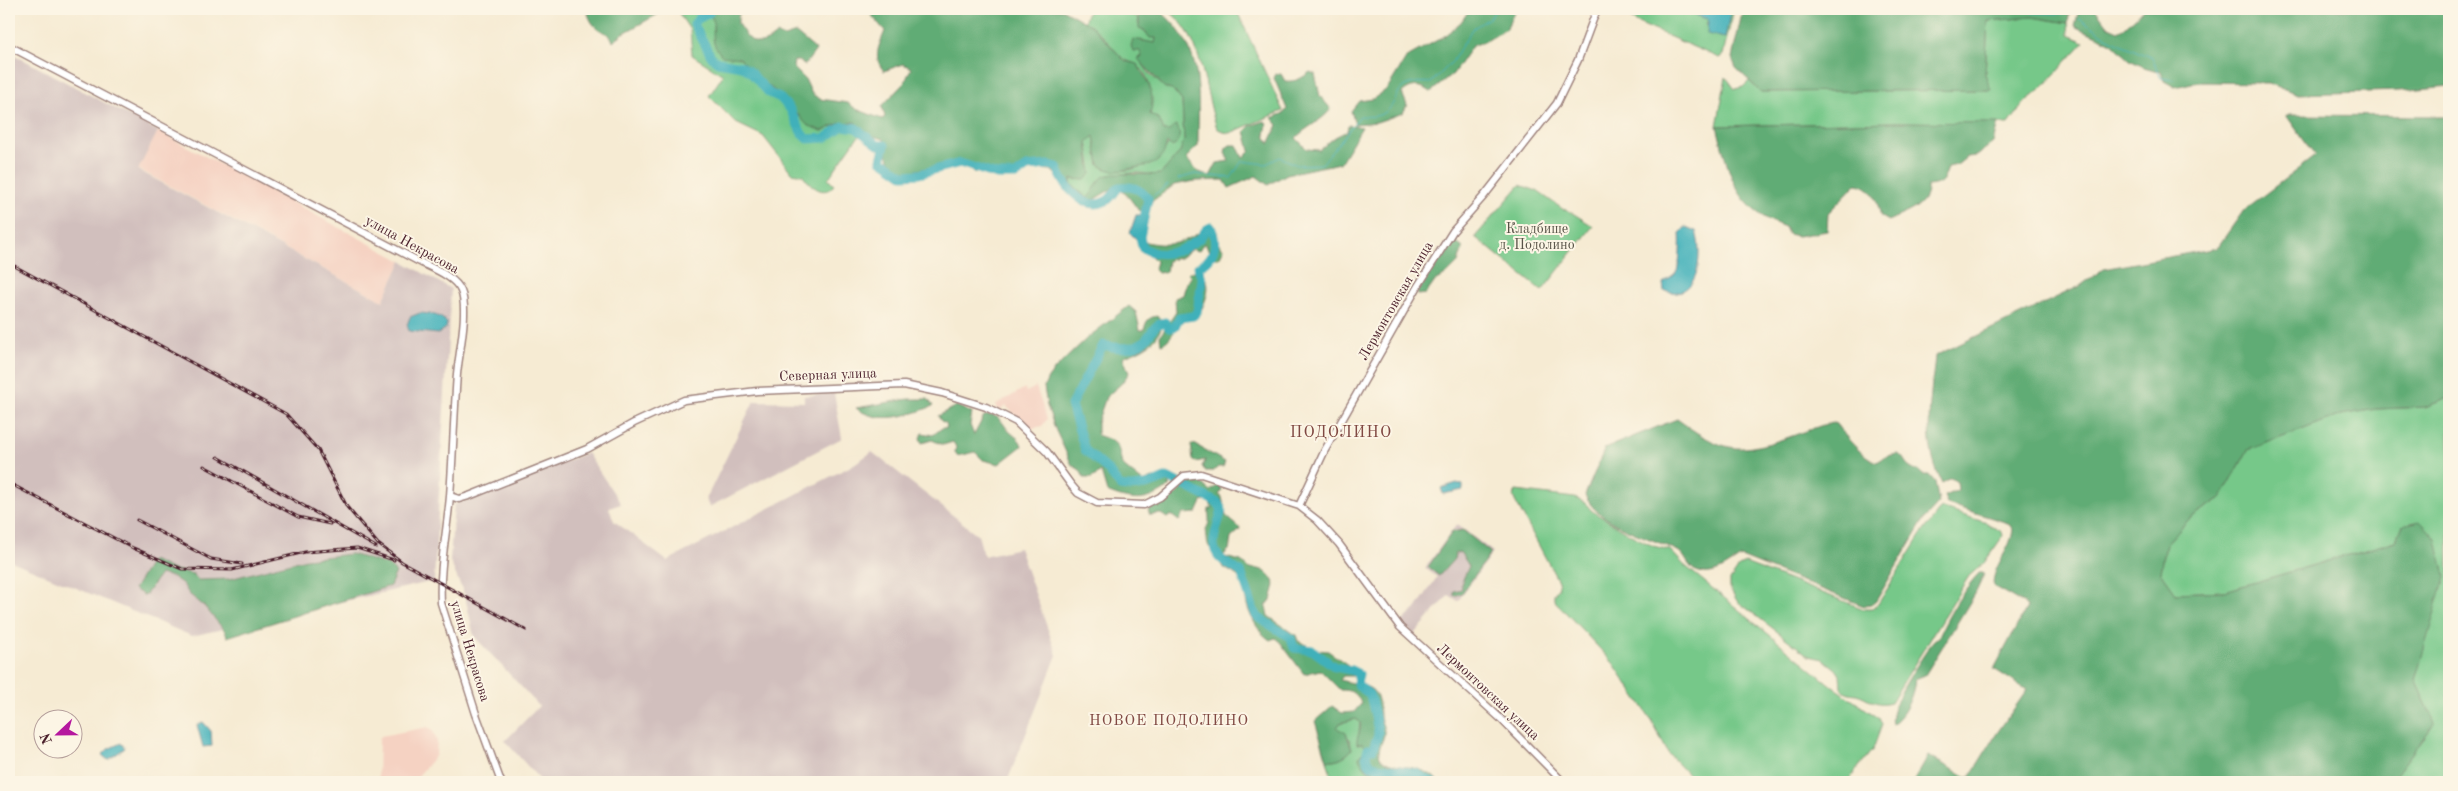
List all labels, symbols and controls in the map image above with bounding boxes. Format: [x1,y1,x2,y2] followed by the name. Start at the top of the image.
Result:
[363,213,461,277] street label: улица Некрасова
[1499,222,1575,252] park label: Кладбище д. Подолино
[1356,239,1436,363] street label: Лермонтовская улица
[779,366,877,384] street label: Северная улица
[1290,425,1392,441] district label: ПОДОЛИНО
[448,599,492,703] street label: улица Некрасова
[1434,641,1542,743] street label: Лермонтовская улица
[32,708,82,758] north arrow
[1089,714,1249,729] district label: НОВОЕ ПОДОЛИНО
[38,731,55,746] text: N

